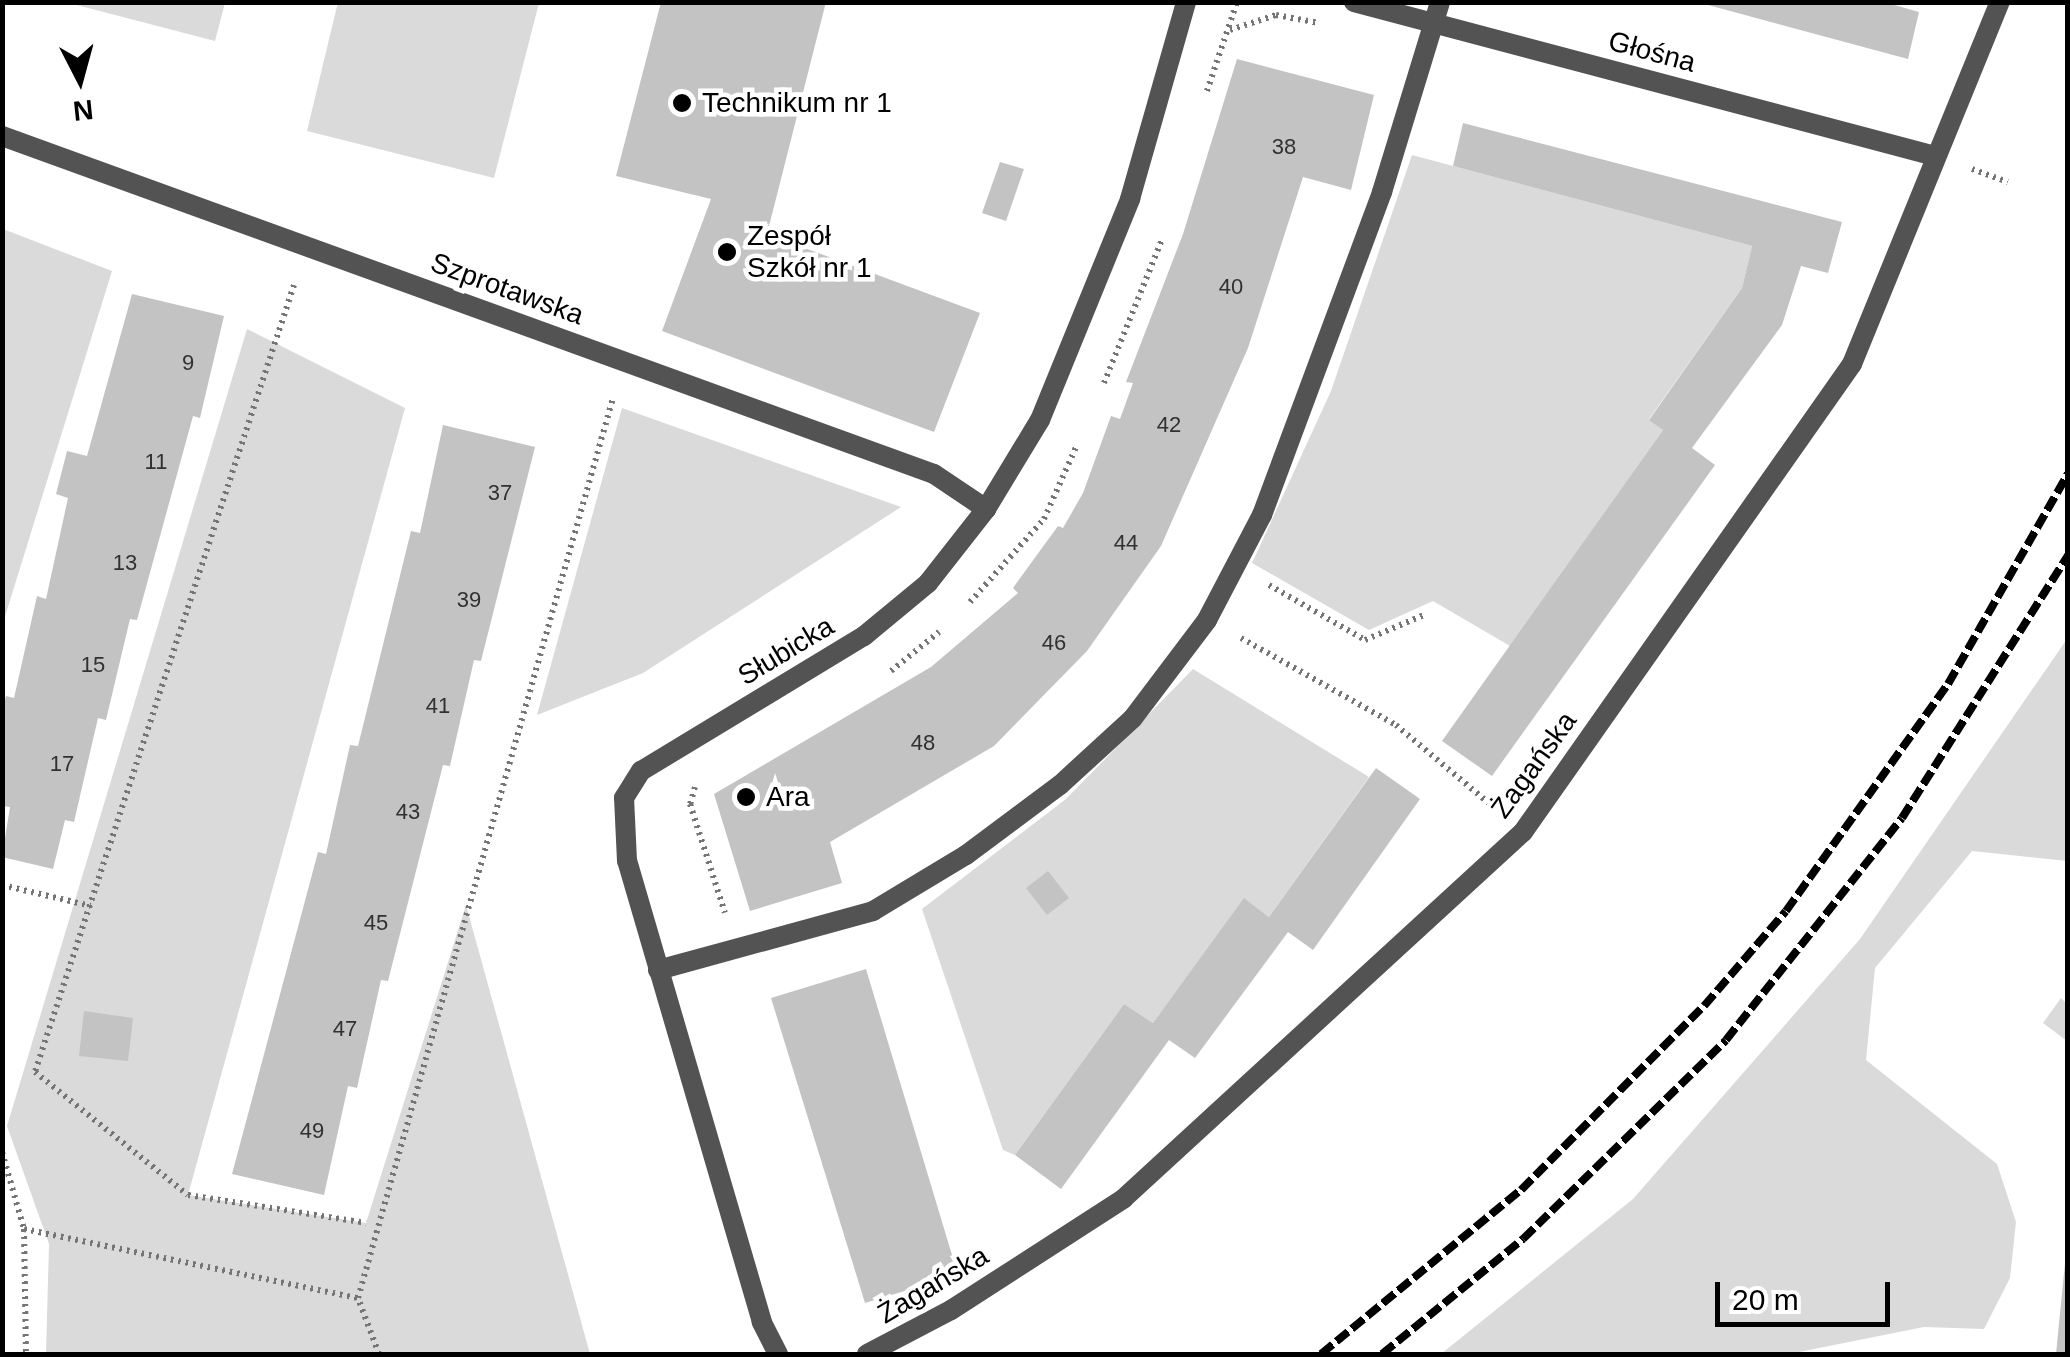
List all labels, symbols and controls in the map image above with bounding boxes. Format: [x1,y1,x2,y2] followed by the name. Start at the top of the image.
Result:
[1605,24,1699,80] street label: Głośna
[30,30,130,130] north arrow
[702,86,892,120] place label: Technikum nr 1
[671,92,693,114] marker: Technikum nr 1
[72,94,95,127] text: N
[1272,134,1296,160] house number: 38
[747,219,871,285] place label: Zespół Szkół nr 1
[716,241,738,263] marker: Zespół Szkół nr 1
[426,246,588,332] street label: Szprotawska
[1219,274,1243,300] house number: 40
[182,350,194,376] house number: 9
[1157,412,1181,438] house number: 42
[145,449,167,475] house number: 11
[488,480,512,506] house number: 37
[1114,530,1138,556] house number: 44
[113,550,137,576] house number: 13
[457,587,481,613] house number: 39
[732,609,840,693] street label: Słubicka
[1042,630,1066,656] house number: 46
[81,652,105,678] house number: 15
[426,693,450,719] house number: 41
[1484,705,1584,825] street label: Żagańska
[911,730,935,756] house number: 48
[50,751,74,777] house number: 17
[766,780,810,814] place label: Ara
[735,786,757,808] marker: Ara
[396,799,420,825] house number: 43
[364,910,388,936] house number: 45
[333,1016,357,1042] house number: 47
[300,1118,324,1144] house number: 49
[872,1239,994,1331] street label: Żagańska
[1720,1262,1895,1324] scale bar
[1732,1283,1799,1316] text: 20 m

